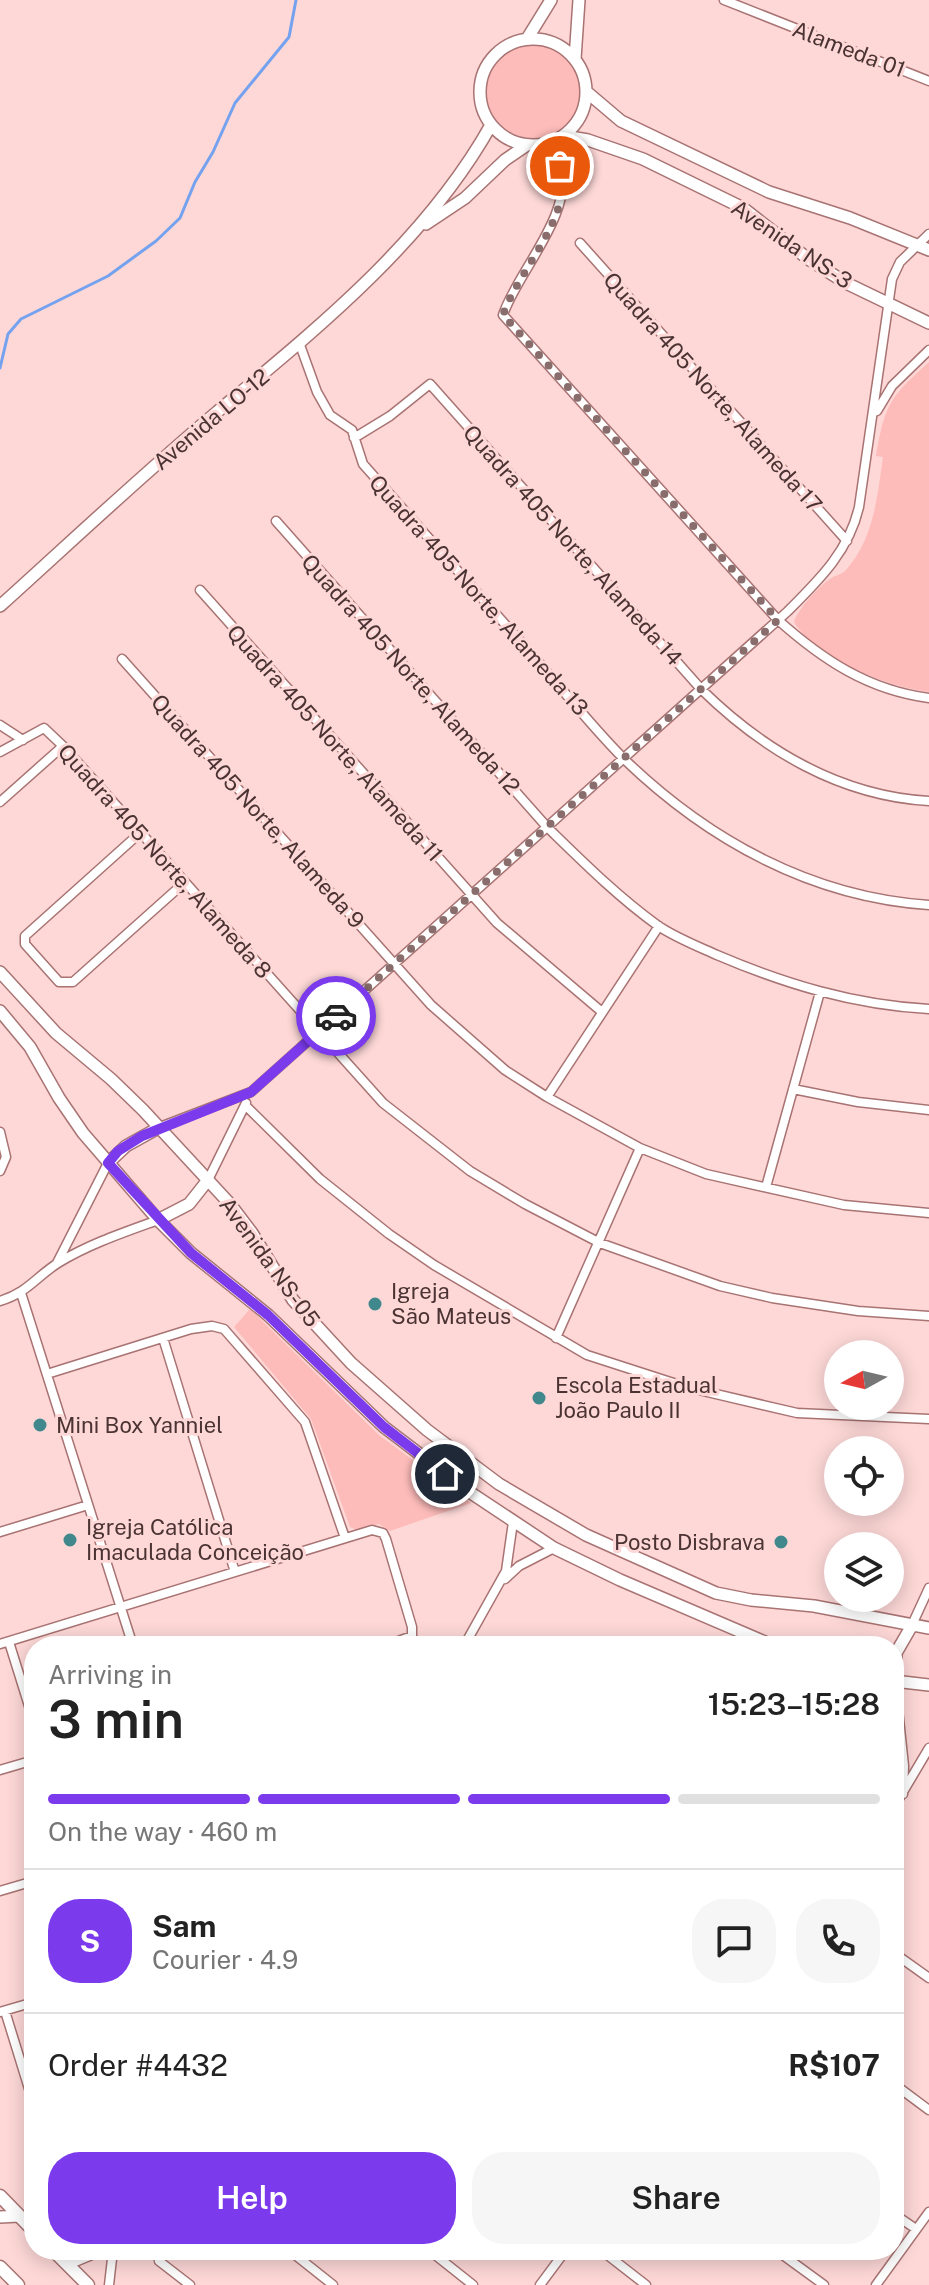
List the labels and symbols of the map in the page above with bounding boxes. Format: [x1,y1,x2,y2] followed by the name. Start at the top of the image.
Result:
[789,16,909,82] street label: Alameda 01
[526,132,594,200] pin
[727,194,857,294] street label: Avenida NS-3
[598,267,828,517] street label: Quadra 405 Norte, Alameda 17
[148,363,274,475] street label: Avenida LO-12
[458,419,688,671] street label: Quadra 405 Norte, Alameda 14
[364,469,594,721] street label: Quadra 405 Norte, Alameda 13
[296,549,526,799] street label: Quadra 405 Norte, Alameda 12
[222,619,448,867] street label: Quadra 405 Norte, Alameda 11
[146,689,370,933] street label: Quadra 405 Norte, Alameda 9
[53,739,277,983] street label: Quadra 405 Norte, Alameda 8
[296,976,376,1056] courier
[214,1192,326,1332] street label: Avenida NS-05
[391,1278,511,1329] place label: Igreja São Mateus
[366,1295,384,1313] marker: Igreja São Mateus
[824,1340,904,1420] north arrow
[555,1372,718,1423] place label: Escola Estadual João Paulo II
[530,1389,548,1407] marker: Escola Estadual João Paulo II
[56,1412,223,1438] place label: Mini Box Yanniel
[31,1416,49,1434] marker: Mini Box Yanniel
[411,1440,479,1508] pin
[86,1514,304,1565] place label: Igreja Católica Imaculada Conceição
[614,1529,765,1555] place label: Posto Disbrava
[61,1531,79,1549] marker: Igreja Católica Imaculada Conceição
[772,1533,790,1551] marker: Posto Disbrava

